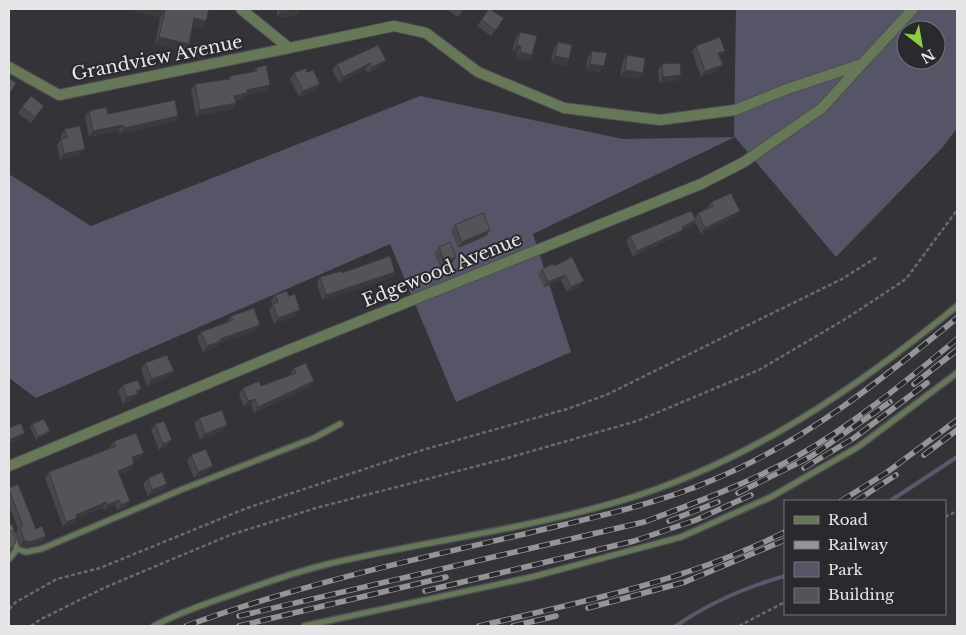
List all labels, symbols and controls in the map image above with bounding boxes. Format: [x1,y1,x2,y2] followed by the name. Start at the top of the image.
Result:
[896,20,946,70] north arrow
[70,31,244,85] street label: Grandview Avenue
[917,45,938,67] text: N
[359,228,525,312] street label: Edgewood Avenue
[784,500,946,615] legend
[828,510,868,529] text: Road
[828,535,889,554] text: Railway
[828,560,864,579] text: Park
[828,585,895,604] text: Building

